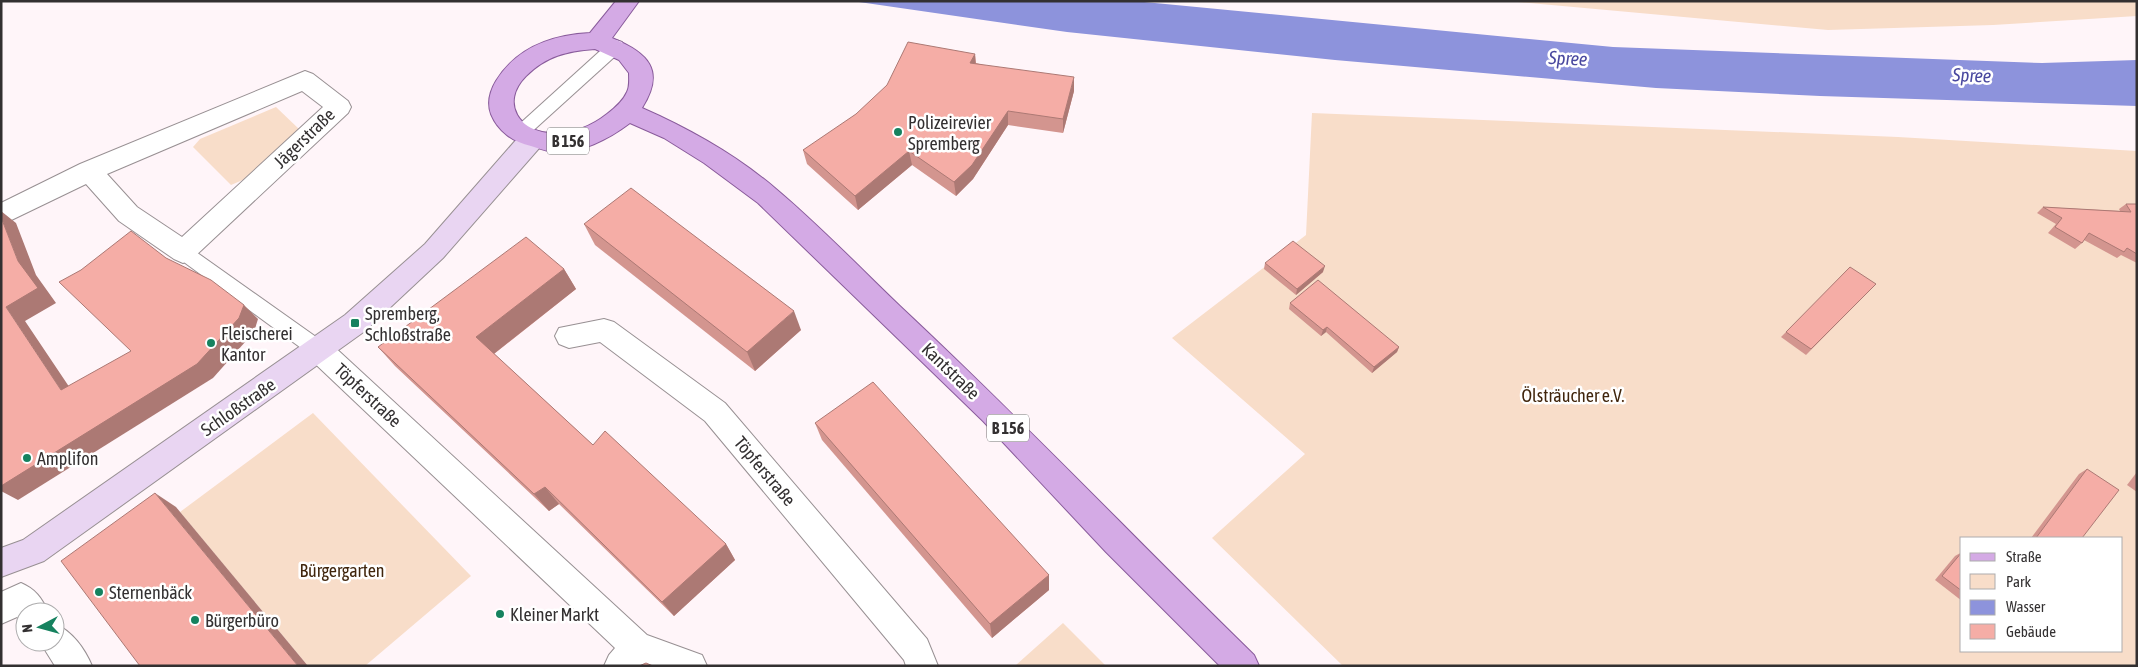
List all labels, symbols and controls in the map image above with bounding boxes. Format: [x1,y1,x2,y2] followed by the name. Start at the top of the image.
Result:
[1547,46,1588,70] water label: Spree
[1951,63,1992,87] water label: Spree
[269,104,339,172] street label: Jägerstraße
[908,112,992,154] place label: Polizeirevier Spremberg
[892,126,904,138] marker: Polizeirevier Spremberg
[547,128,589,154] road number: B 156
[365,303,451,345] place label: Spremberg, Schloßstraße
[349,317,361,329] marker: Spremberg, Schloßstraße
[221,323,293,365] place label: Fleischerei Kantor
[205,337,217,349] marker: Fleischerei Kantor
[918,338,984,404] street label: Kantstraße
[330,359,406,431] street label: Töpferstraße
[197,374,279,440] street label: Schloßstraße
[1522,385,1624,406] park label: Ölsträucher e.V.
[987,414,1029,442] road number: B 156
[730,432,800,510] street label: Töpferstraße
[37,448,98,469] place label: Amplifon
[21,452,33,464] marker: Amplifon
[1960,537,2123,652] legend
[2006,548,2042,565] text: Straße
[299,560,385,581] park label: Bürgergarten
[2006,573,2031,590] text: Park
[109,582,192,603] place label: Sternenbäck
[93,586,105,598] marker: Sternenbäck
[2006,598,2046,615] text: Wasser
[15,602,65,652] north arrow
[510,604,599,625] place label: Kleiner Markt
[494,608,506,620] marker: Kleiner Markt
[205,610,279,631] place label: Bürgerbüro
[189,614,201,626] marker: Bürgerbüro
[19,623,35,633] text: N
[2006,623,2056,640] text: Gebäude

